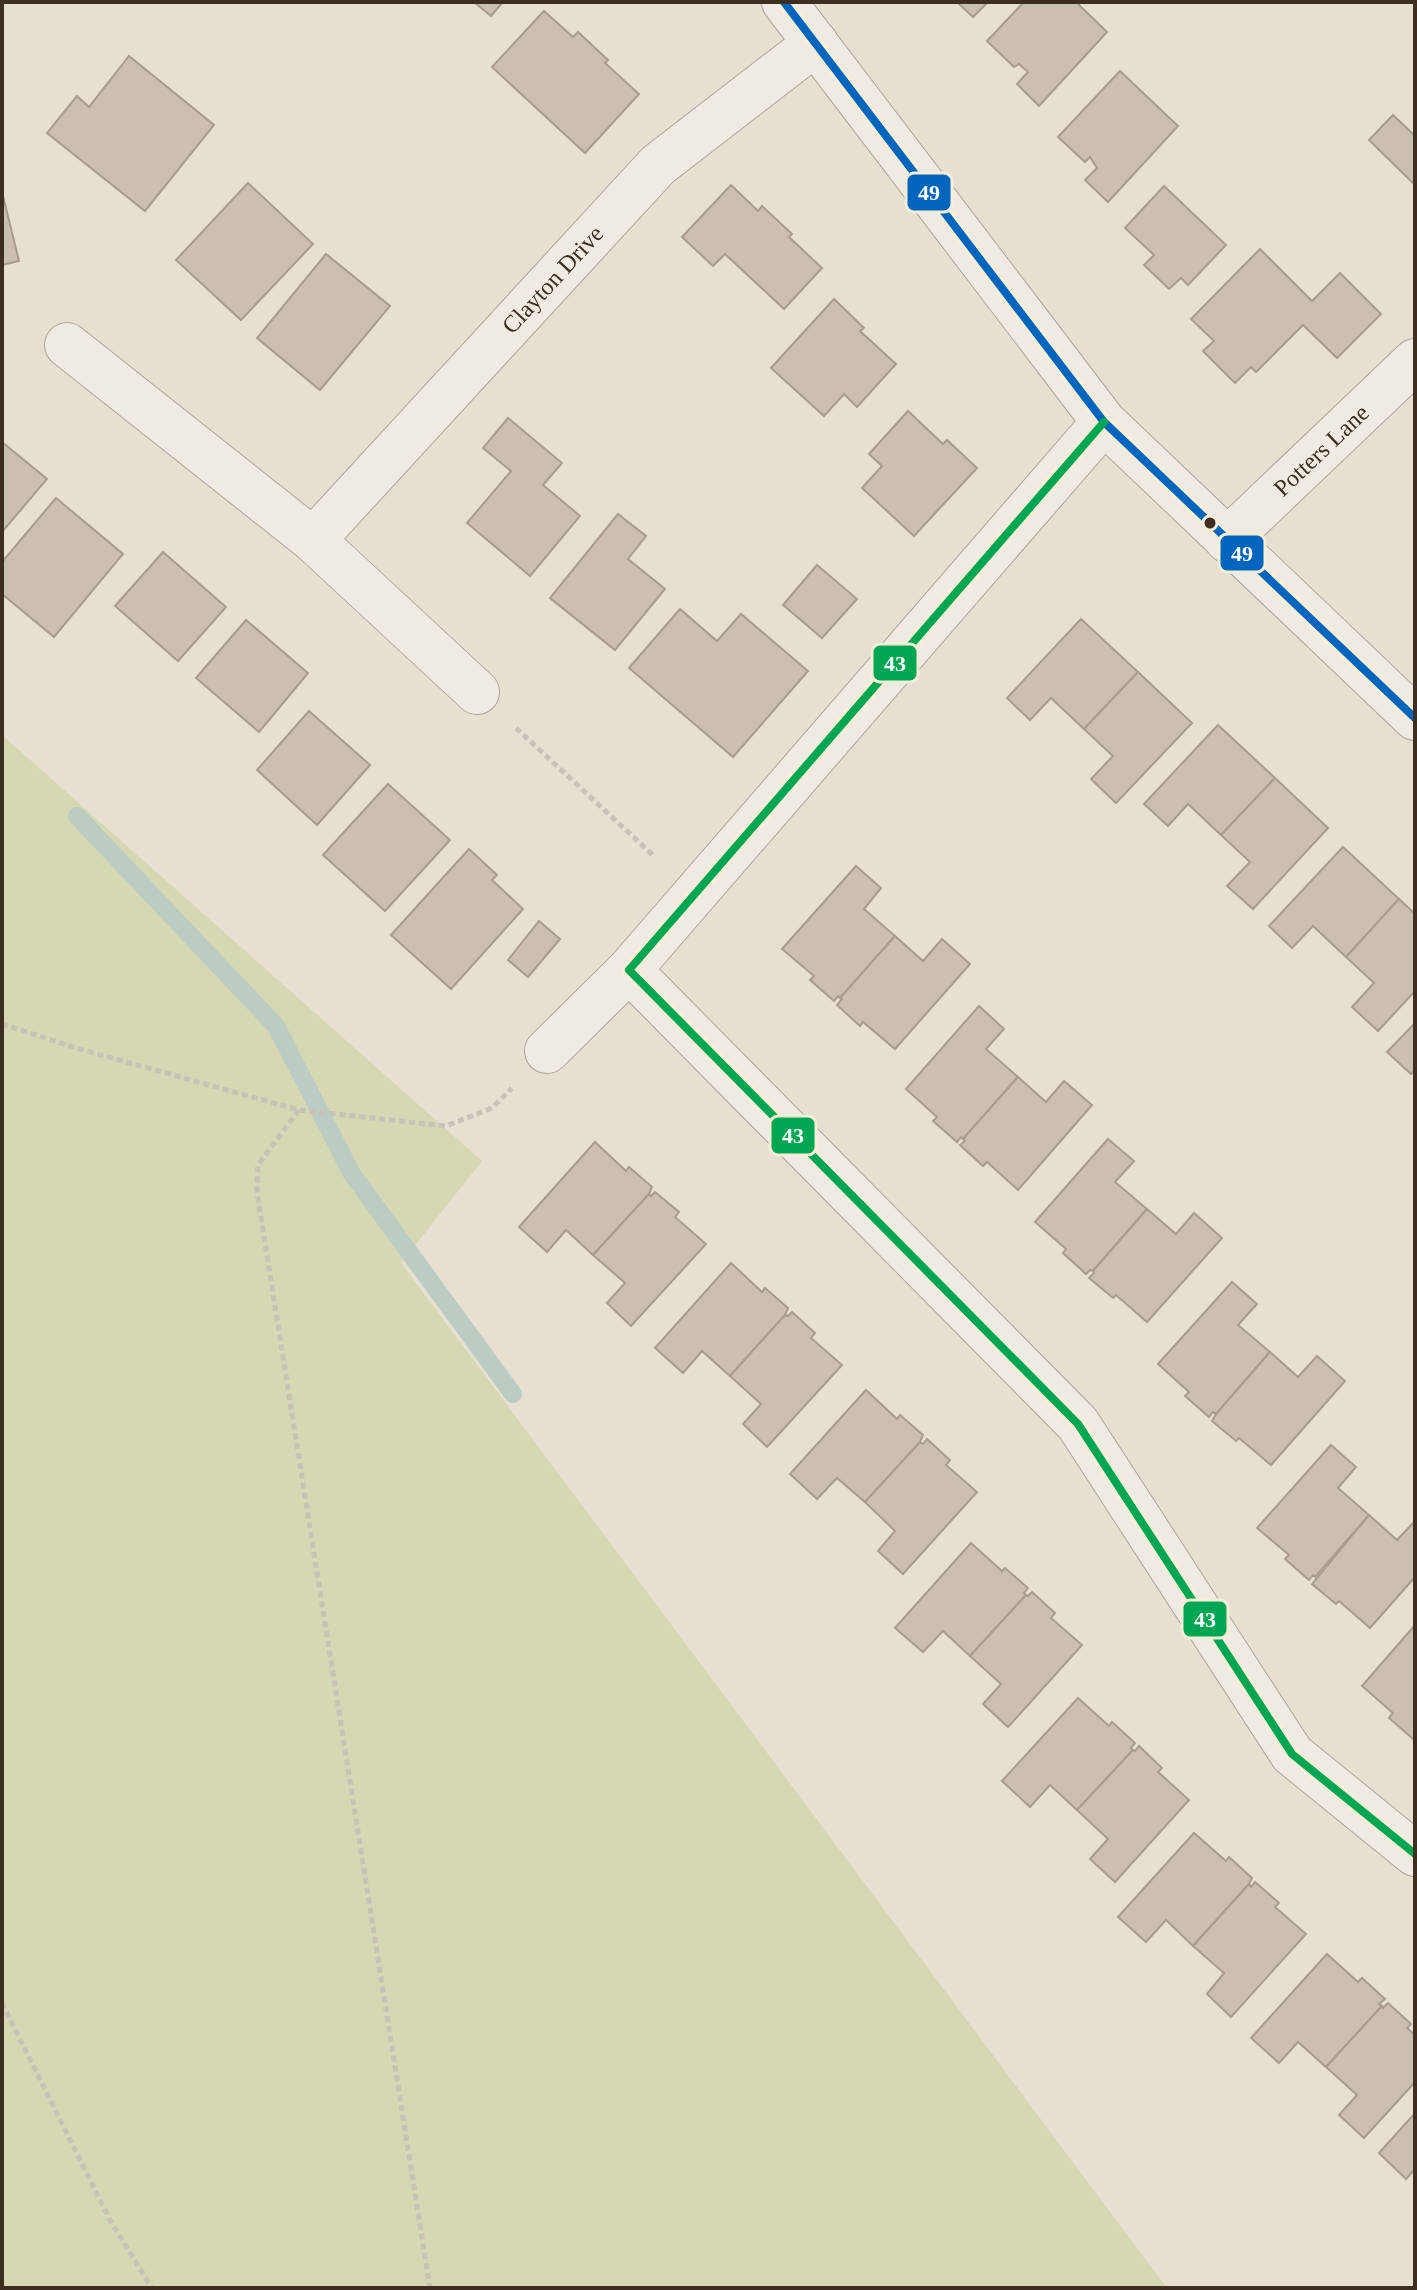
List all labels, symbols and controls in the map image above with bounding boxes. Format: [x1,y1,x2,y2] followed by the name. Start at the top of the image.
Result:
[906,173,952,212] line badge: 49
[918,180,940,205] text: 49
[497,220,609,339] street label: Clayton Drive
[1268,399,1374,501] street label: Potters Lane
[1202,515,1218,531] unlabelled marker
[1219,534,1265,572] line badge: 49
[1231,541,1253,566] text: 49
[872,644,918,682] line badge: 43
[884,651,906,676] text: 43
[770,1116,816,1155] line badge: 43
[782,1123,804,1148] text: 43
[1182,1600,1228,1638] line badge: 43
[1194,1607,1216,1632] text: 43

